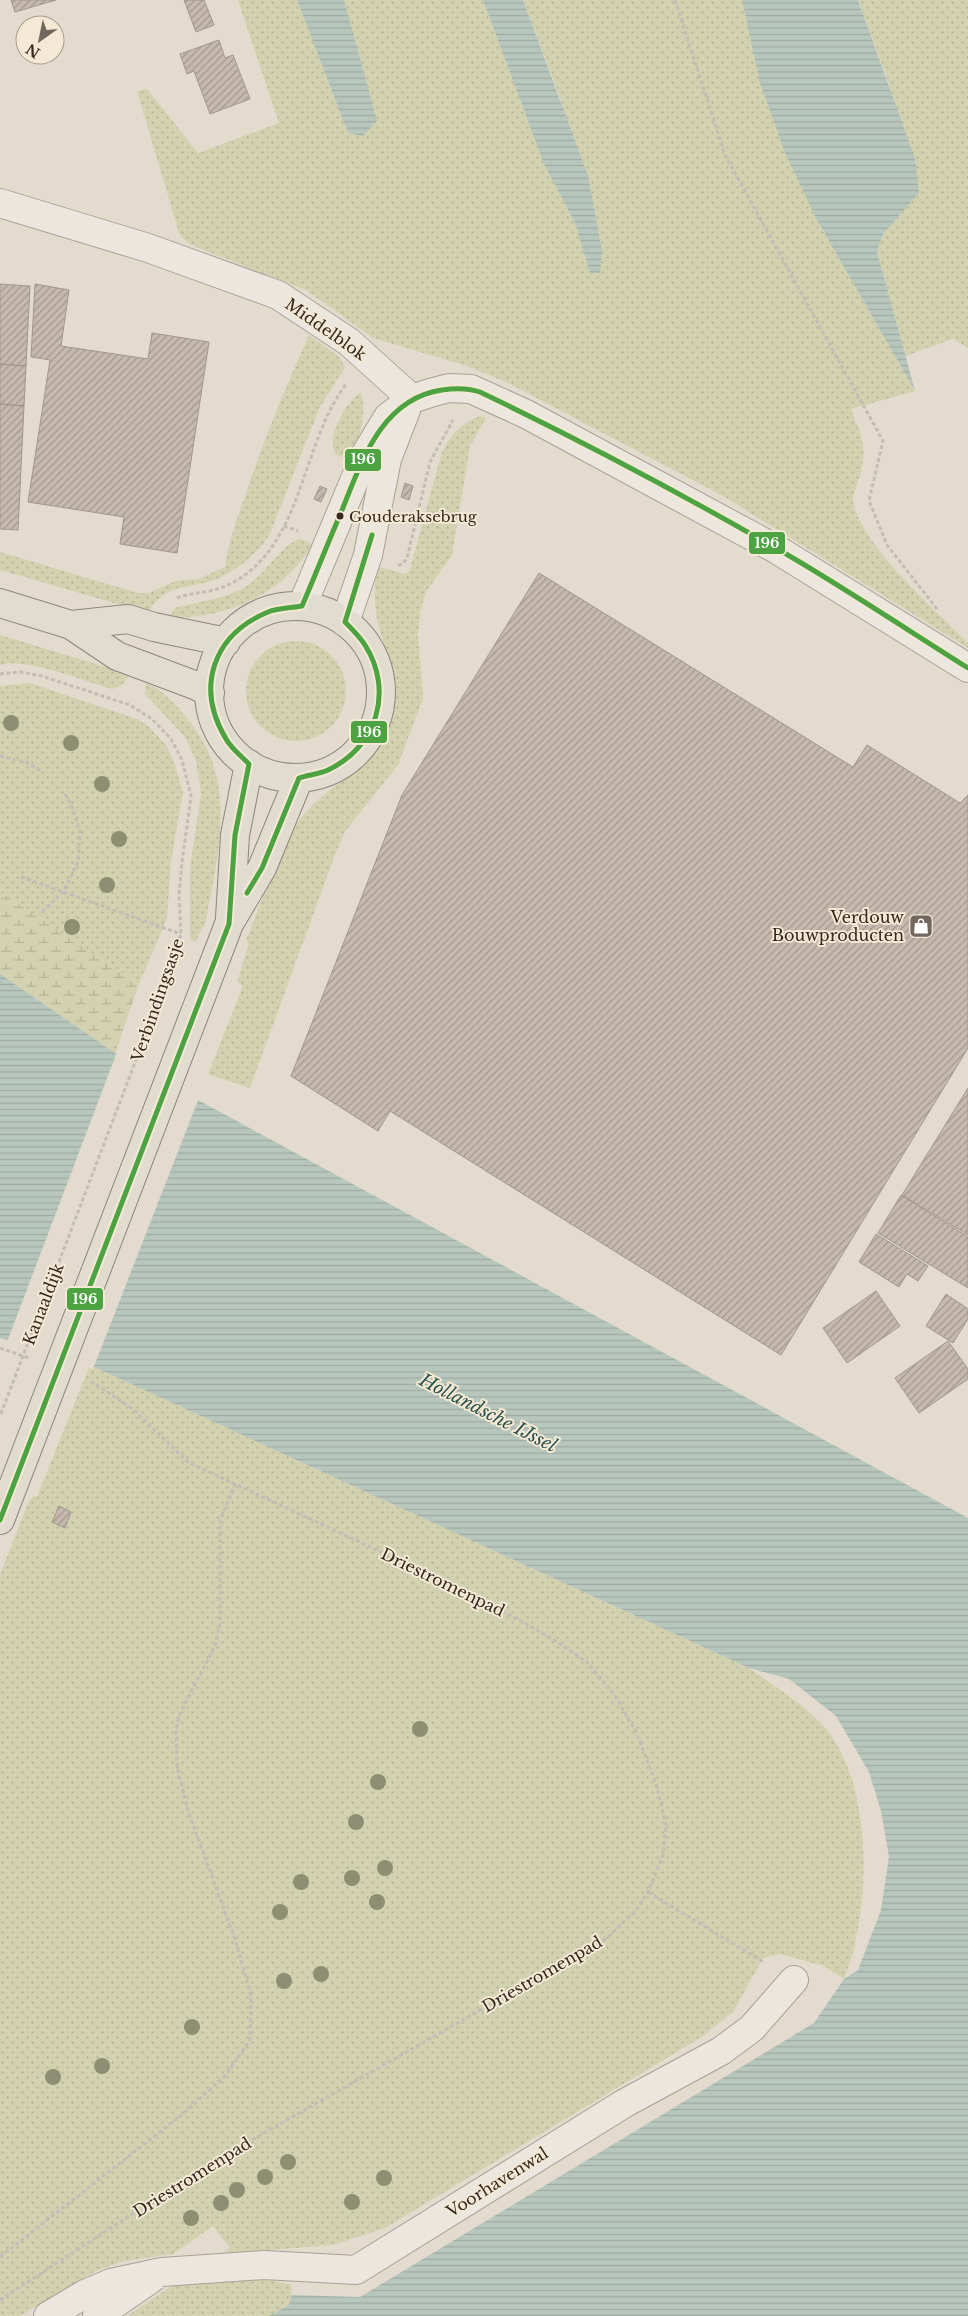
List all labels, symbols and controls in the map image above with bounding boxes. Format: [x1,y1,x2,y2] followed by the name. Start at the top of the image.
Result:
[15,15,65,65] north arrow
[22,40,43,62] text: N
[281,294,371,364] street label: Middelblok
[344,448,382,472] line badge: 196
[351,450,375,468] text: 196
[349,507,478,526] place label: Gouderaksebrug
[335,511,345,521] marker: Gouderaksebrug
[748,531,786,555] line badge: 196
[755,534,779,552] text: 196
[350,720,388,744] line badge: 196
[357,723,381,741] text: 196
[772,907,904,945] place label: Verdouw Bouwproducten
[908,913,934,939] shop icon: Verdouw Bouwproducten
[126,936,187,1065] street label: Verbindingsasje
[18,1260,68,1348] street label: Kanaaldijk
[66,1287,104,1311] line badge: 196
[73,1290,97,1308] text: 196
[415,1368,561,1457] water label: Hollandsche IJssel
[378,1543,508,1621] street label: Driestromenpad
[478,1931,606,2017] street label: Driestromenpad
[129,2133,255,2221] street label: Driestromenpad
[442,2143,552,2222] street label: Voorhavenwal

